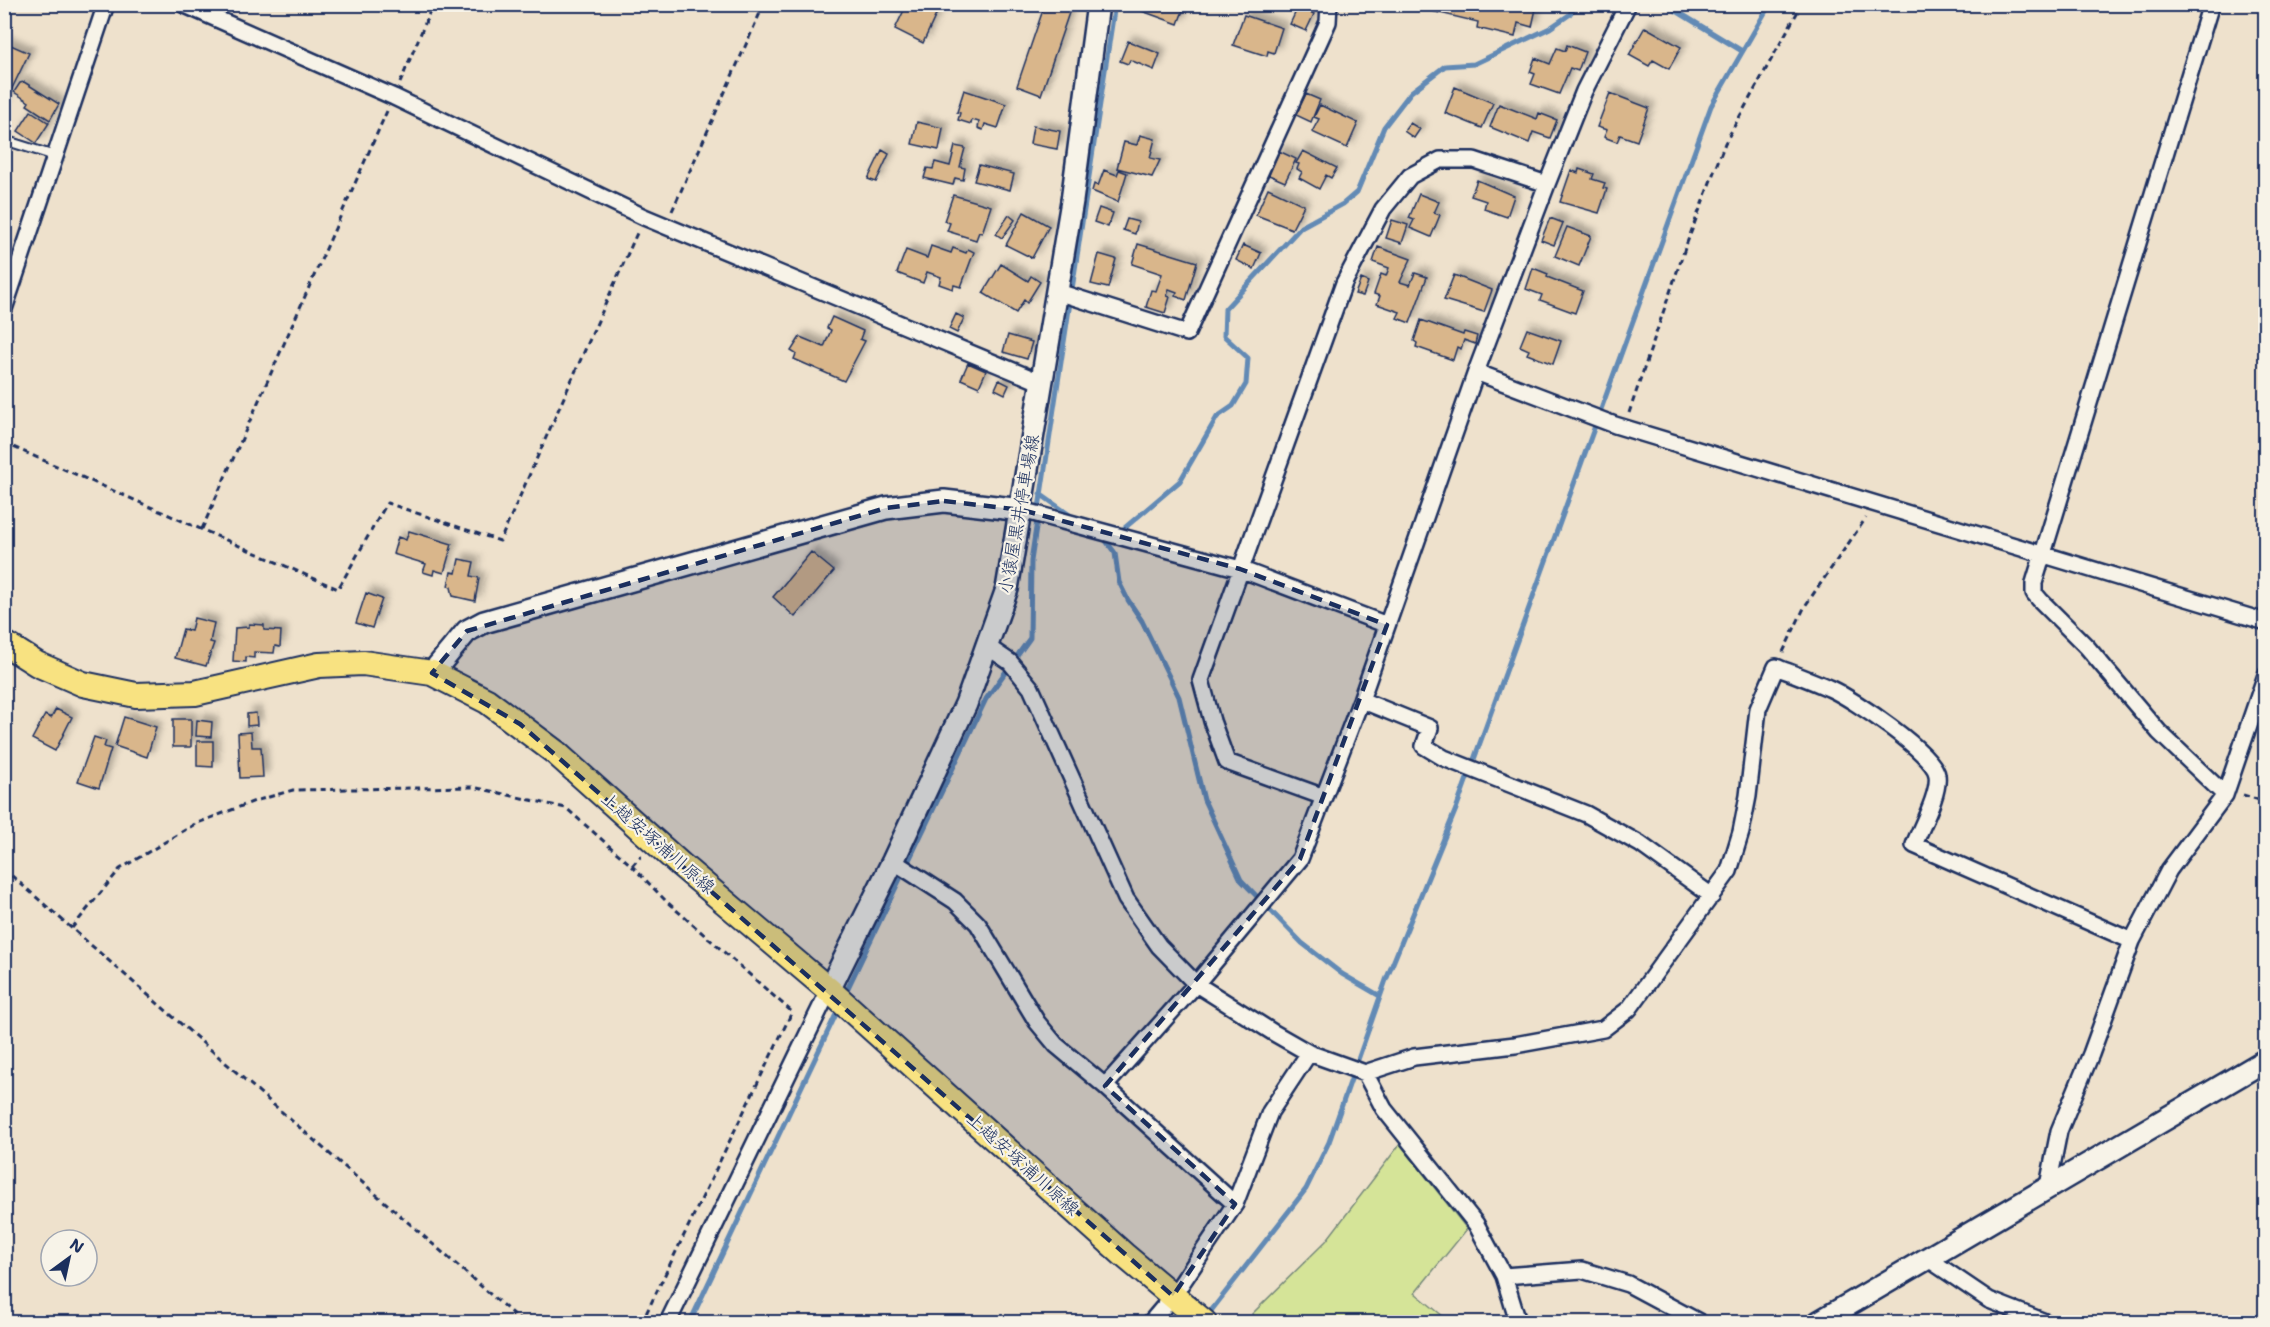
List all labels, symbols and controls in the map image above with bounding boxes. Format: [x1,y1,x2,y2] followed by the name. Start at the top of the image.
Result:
[993,432,1045,596] street label: 小猿屋黒井停車場線
[596,787,720,899] street label: 上越安塚浦川原線
[961,1107,1085,1221] street label: 上越安塚浦川原線
[39,1228,99,1288] north arrow
[66,1234,88,1258] text: N

